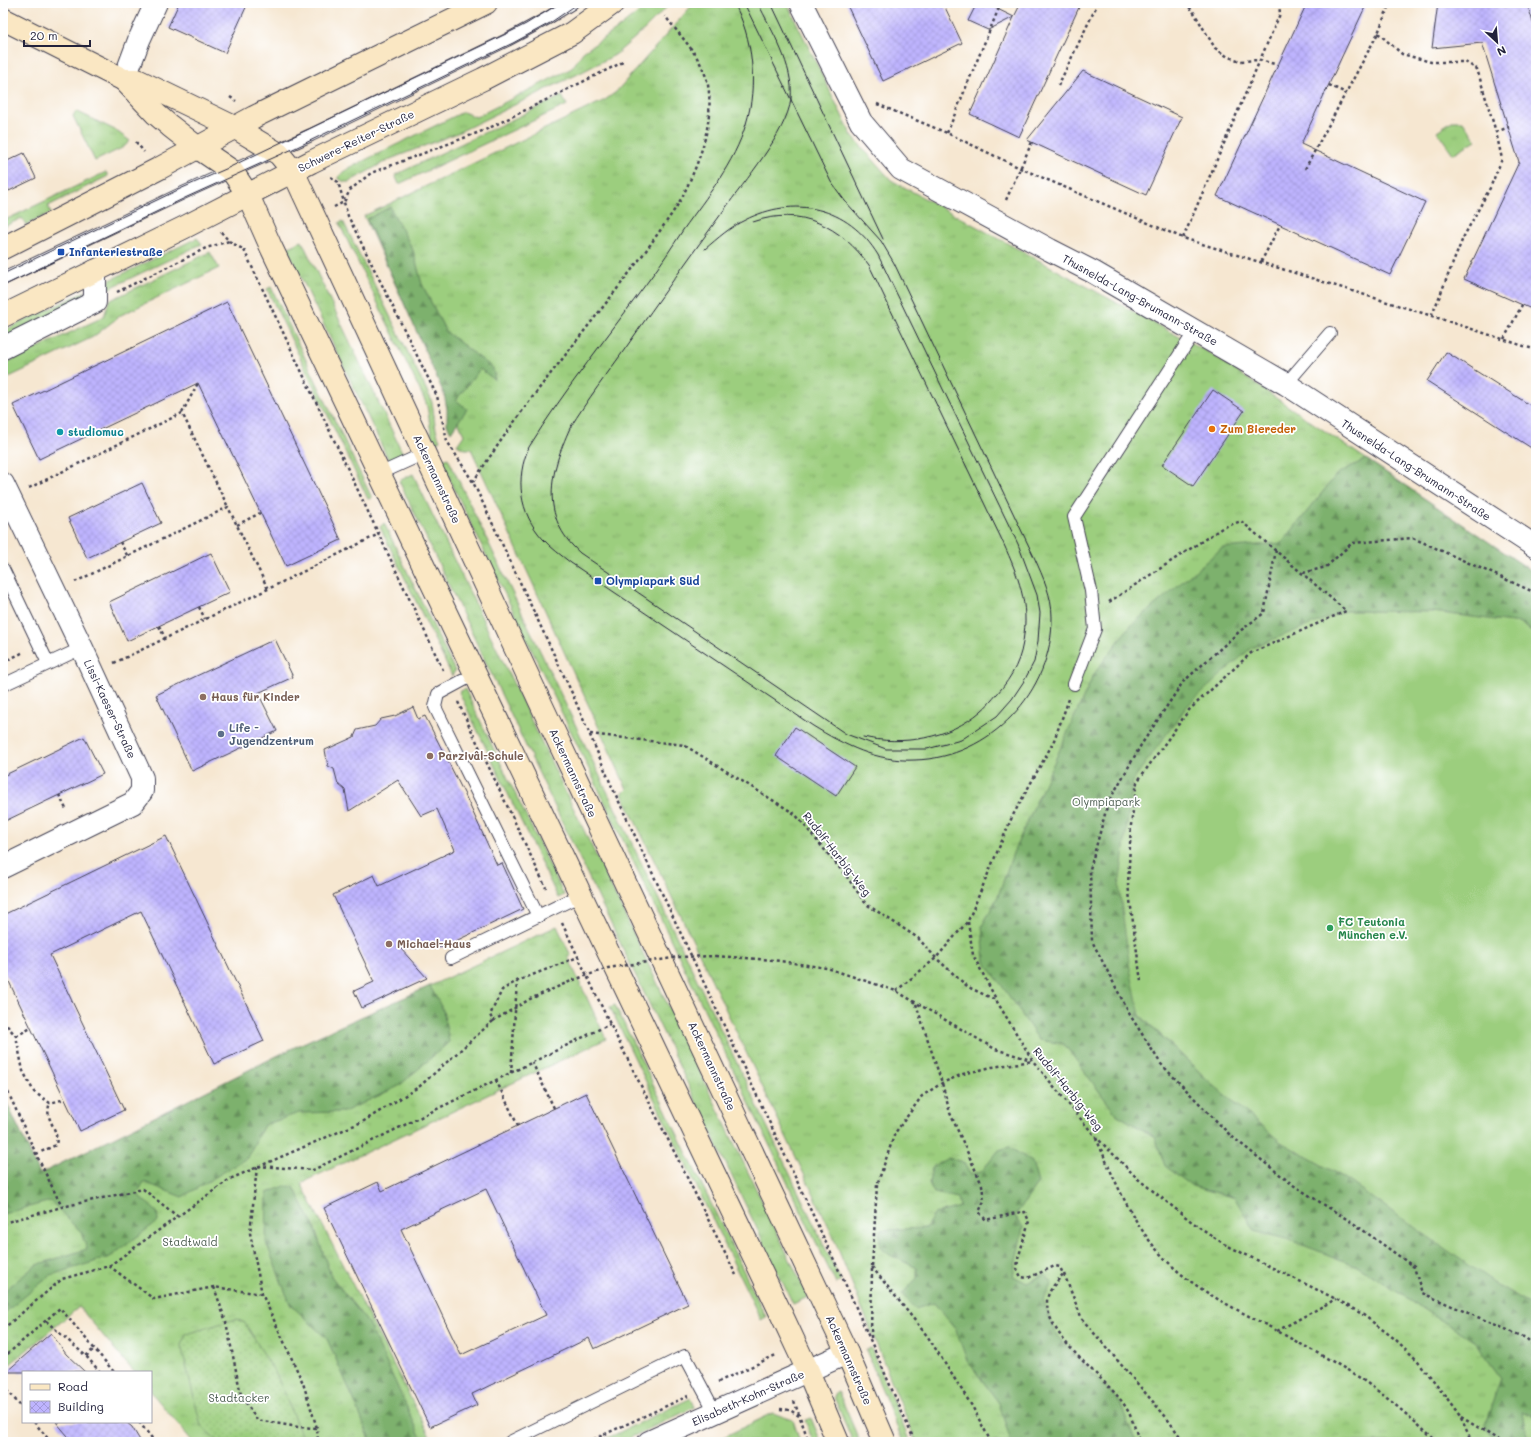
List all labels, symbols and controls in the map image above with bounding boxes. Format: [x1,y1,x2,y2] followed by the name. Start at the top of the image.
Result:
[24,22,90,48] scale bar
[1477,22,1517,62] north arrow
[30,27,58,43] text: 20 m
[1495,43,1509,60] text: N
[295,106,416,175] street label: Schwere-Reiter-Straße
[69,244,163,259] place label: Infanteriestraße
[56,247,66,257] marker: Infanteriestraße
[1060,250,1221,349] street label: Thusnelda-Lang-Brumann-Straße
[1339,415,1494,524] street label: Thusnelda-Lang-Brumann-Straße
[1220,421,1296,436] place label: Zum Biereder
[68,424,124,439] place label: studiomuc
[1207,424,1217,434] marker: Zum Biereder
[55,427,65,437] marker: studiomuc
[410,432,465,526] street label: Ackermannstraße
[606,573,699,588] place label: Olympiapark Süd
[593,576,603,586] marker: Olympiapark Süd
[81,657,140,761] street label: Lissi-Kaeser-Straße
[211,689,300,704] place label: Haus für Kinder
[198,692,208,702] marker: Haus für Kinder
[229,720,314,748] place label: Life - Jugendzentrum
[546,726,601,820] street label: Ackermannstraße
[216,729,226,739] marker: Life - Jugendzentrum
[438,748,524,763] place label: Parzivâl-Schule
[425,751,435,761] marker: Parzivâl-Schule
[1072,794,1140,809] park label: Olympiapark
[800,809,875,899] street label: Rudolf-Harbig-Weg
[1338,914,1408,942] place label: FC Teutonia München e.V.
[1325,923,1335,933] marker: FC Teutonia München e.V.
[397,936,471,951] place label: Michael-Haus
[384,939,394,949] marker: Michael-Haus
[685,1019,740,1113] street label: Ackermannstraße
[1030,1044,1107,1133] street label: Rudolf-Harbig-Weg
[163,1234,217,1249] park label: Stadtwald
[823,1313,876,1407] street label: Ackermannstraße
[689,1366,806,1429] street label: Elisabeth-Kohn-Straße
[22,1371,152,1423] legend
[58,1378,88,1394] text: Road
[208,1390,270,1405] park label: Stadtacker
[58,1398,104,1414] text: Building

